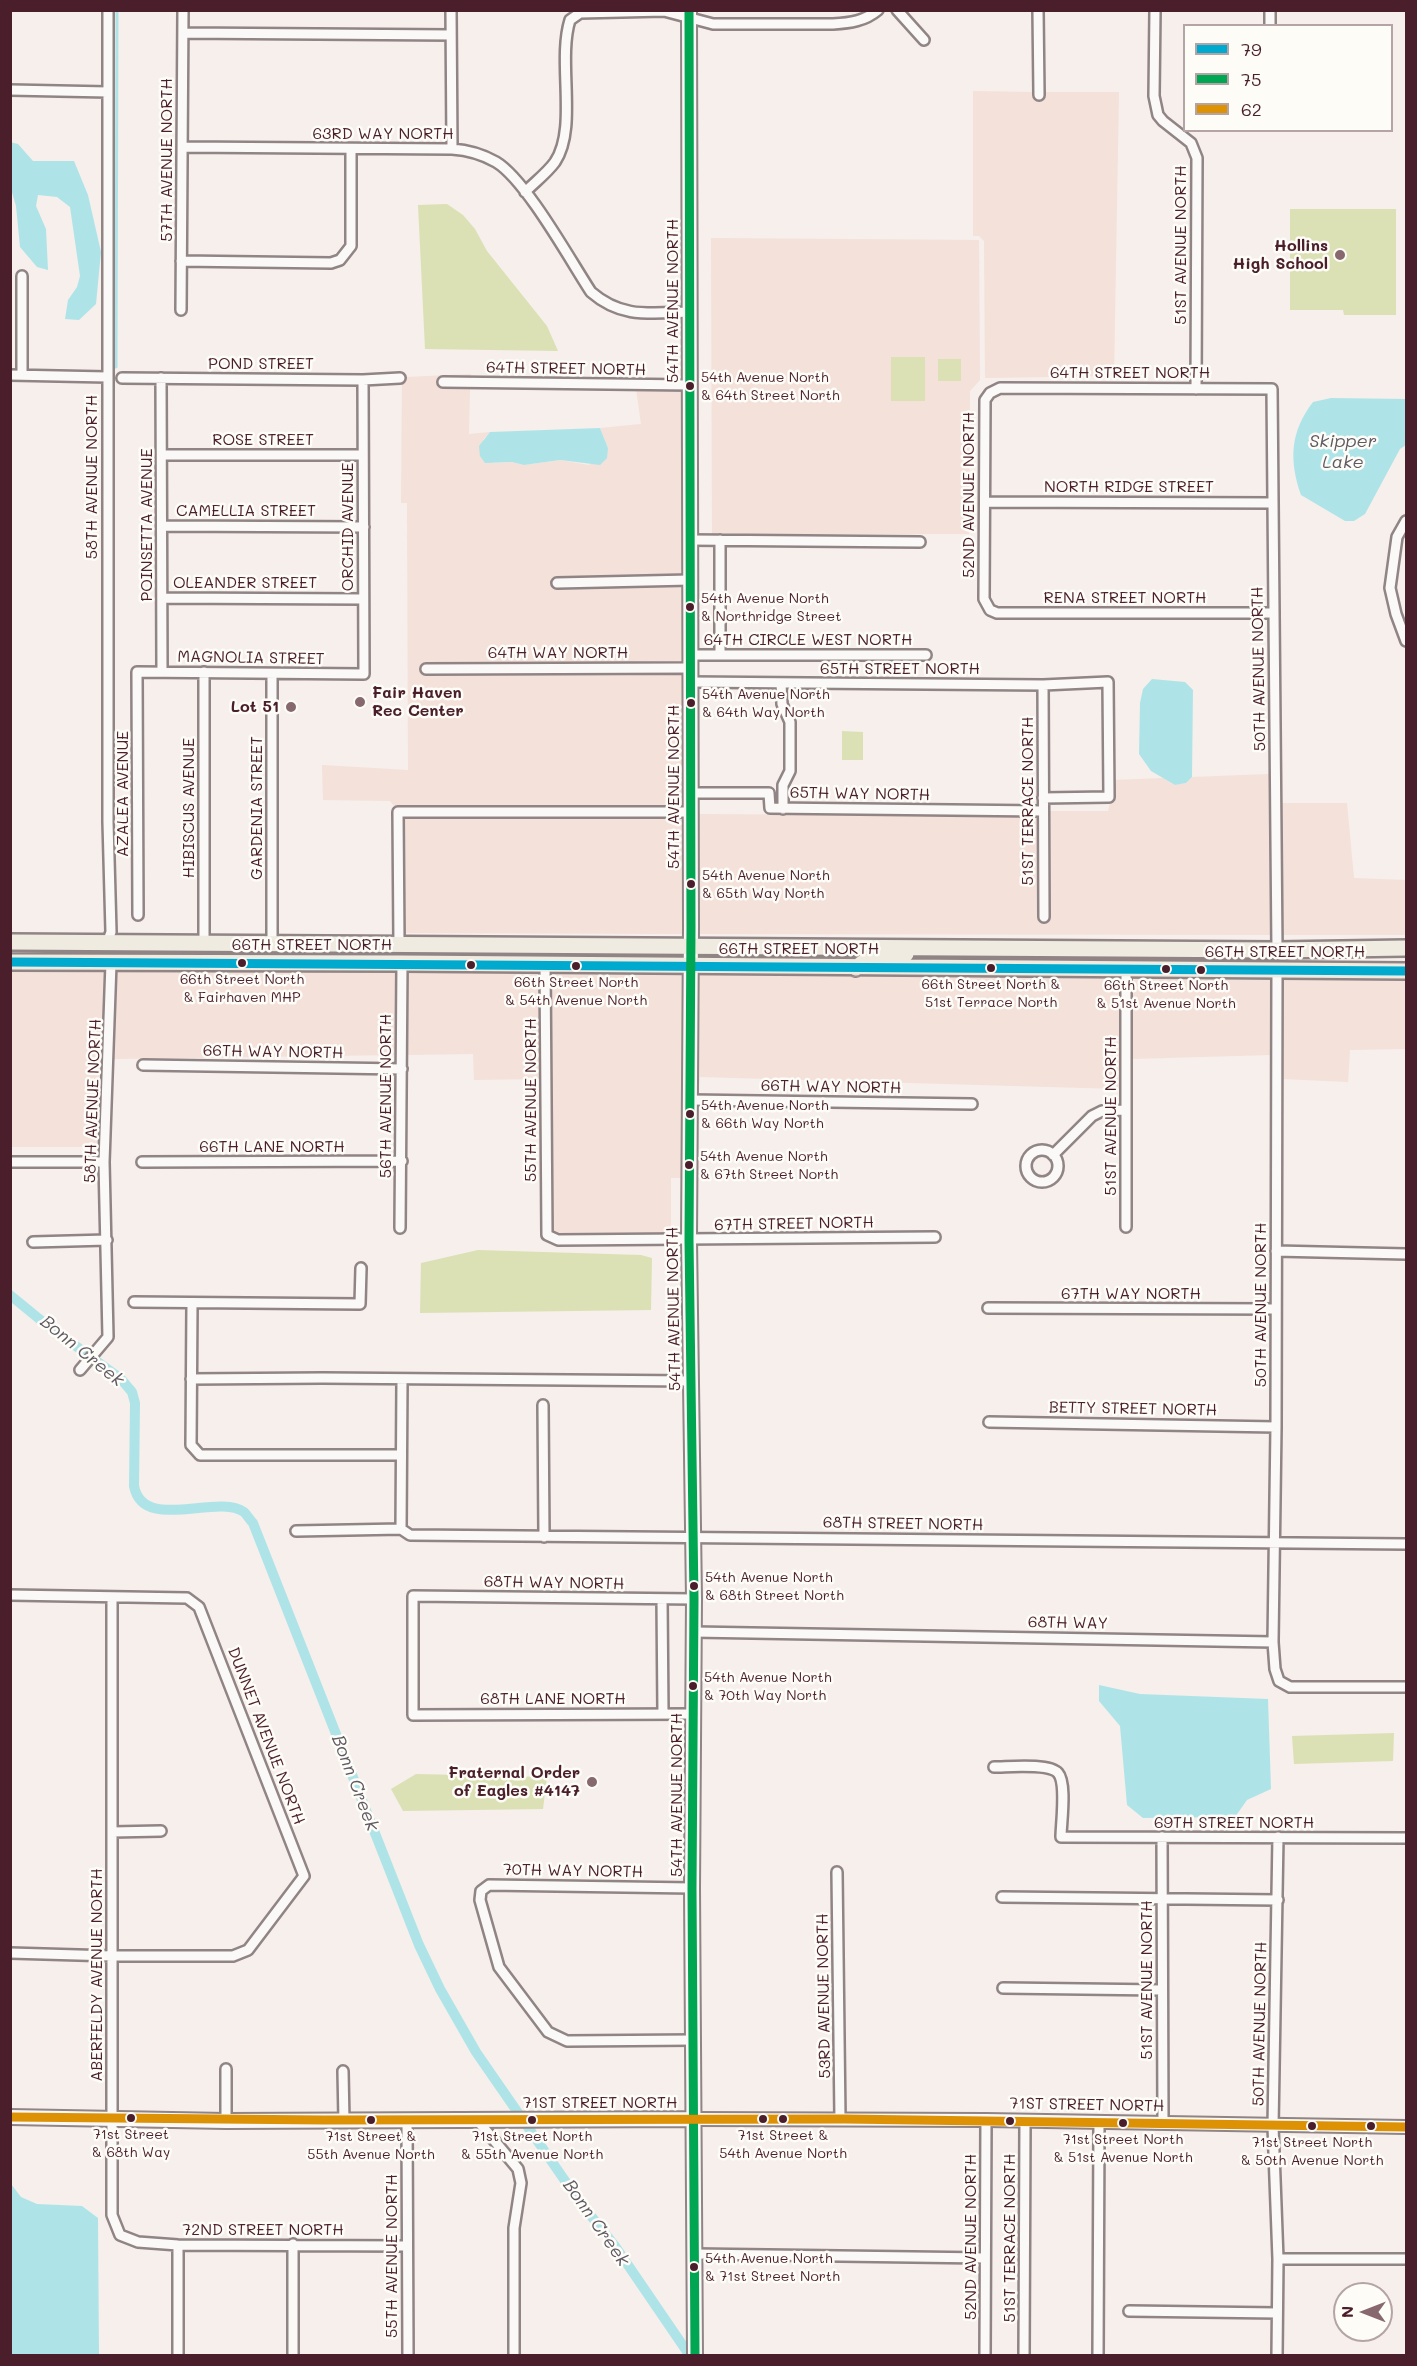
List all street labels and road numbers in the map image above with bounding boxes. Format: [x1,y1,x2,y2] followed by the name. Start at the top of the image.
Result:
[157,78,177,242] street label: 57TH AVENUE NORTH
[312,124,454,144] street label: 63RD WAY NORTH
[1171,165,1191,325] street label: 51ST AVENUE NORTH
[663,219,683,383] street label: 54TH AVENUE NORTH
[208,354,314,374] street label: POND STREET
[486,358,646,380] street label: 64TH STREET NORTH
[1050,363,1210,383] street label: 64TH STREET NORTH
[82,395,102,559] street label: 58TH AVENUE NORTH
[959,412,979,578] street label: 52ND AVENUE NORTH
[212,430,314,450] street label: ROSE STREET
[137,448,157,602] street label: POINSETTA AVENUE
[338,463,358,591] street label: ORCHID AVENUE
[1044,477,1214,497] street label: NORTH RIDGE STREET
[176,501,316,521] street label: CAMELLIA STREET
[173,573,317,593] street label: OLEANDER STREET
[1248,587,1270,751] street label: 50TH AVENUE NORTH
[1043,588,1207,608] street label: RENA STREET NORTH
[704,630,912,650] street label: 64TH CIRCLE WEST NORTH
[488,643,628,663] street label: 64TH WAY NORTH
[177,647,325,669] street label: MAGNOLIA STREET
[820,659,980,679] street label: 65TH STREET NORTH
[664,705,684,869] street label: 54TH AVENUE NORTH
[1018,717,1038,885] street label: 51ST TERRACE NORTH
[113,731,133,857] street label: AZALEA AVENUE
[247,736,267,880] street label: GARDENIA STREET
[179,738,199,878] street label: HIBISCUS AVENUE
[790,783,930,805] street label: 65TH WAY NORTH
[232,935,392,955] street label: 66TH STREET NORTH
[719,939,879,959] street label: 66TH STREET NORTH
[1205,942,1365,962] street label: 66TH STREET NORTH
[376,1014,396,1178] street label: 56TH AVENUE NORTH
[521,1018,541,1182] street label: 55TH AVENUE NORTH
[81,1019,105,1183] street label: 58TH AVENUE NORTH
[1101,1036,1121,1196] street label: 51ST AVENUE NORTH
[203,1041,343,1063] street label: 66TH WAY NORTH
[761,1076,901,1098] street label: 66TH WAY NORTH
[199,1137,345,1157] street label: 66TH LANE NORTH
[714,1213,874,1235] street label: 67TH STREET NORTH
[1251,1223,1271,1387] street label: 50TH AVENUE NORTH
[663,1227,685,1391] street label: 54TH AVENUE NORTH
[1061,1284,1201,1304] street label: 67TH WAY NORTH
[1049,1398,1217,1420] street label: BETTY STREET NORTH
[823,1513,983,1535] street label: 68TH STREET NORTH
[484,1572,624,1594] street label: 68TH WAY NORTH
[1028,1613,1108,1633] street label: 68TH WAY
[223,1645,309,1827] street label: DUNNET AVENUE NORTH
[480,1689,626,1709] street label: 68TH LANE NORTH
[667,1713,687,1877] street label: 54TH AVENUE NORTH
[1154,1813,1314,1833] street label: 69TH STREET NORTH
[503,1860,643,1882] street label: 70TH WAY NORTH
[87,1868,107,2082] street label: ABERFELDY AVENUE NORTH
[1137,1900,1157,2060] street label: 51ST AVENUE NORTH
[813,1913,835,2079] street label: 53RD AVENUE NORTH
[1249,1942,1271,2106] street label: 50TH AVENUE NORTH
[523,2093,677,2113] street label: 71ST STREET NORTH
[1010,2094,1164,2116] street label: 71ST STREET NORTH
[961,2154,981,2320] street label: 52ND AVENUE NORTH
[1000,2154,1020,2322] street label: 51ST TERRACE NORTH
[382,2174,402,2338] street label: 55TH AVENUE NORTH
[182,2220,344,2240] street label: 72ND STREET NORTH

